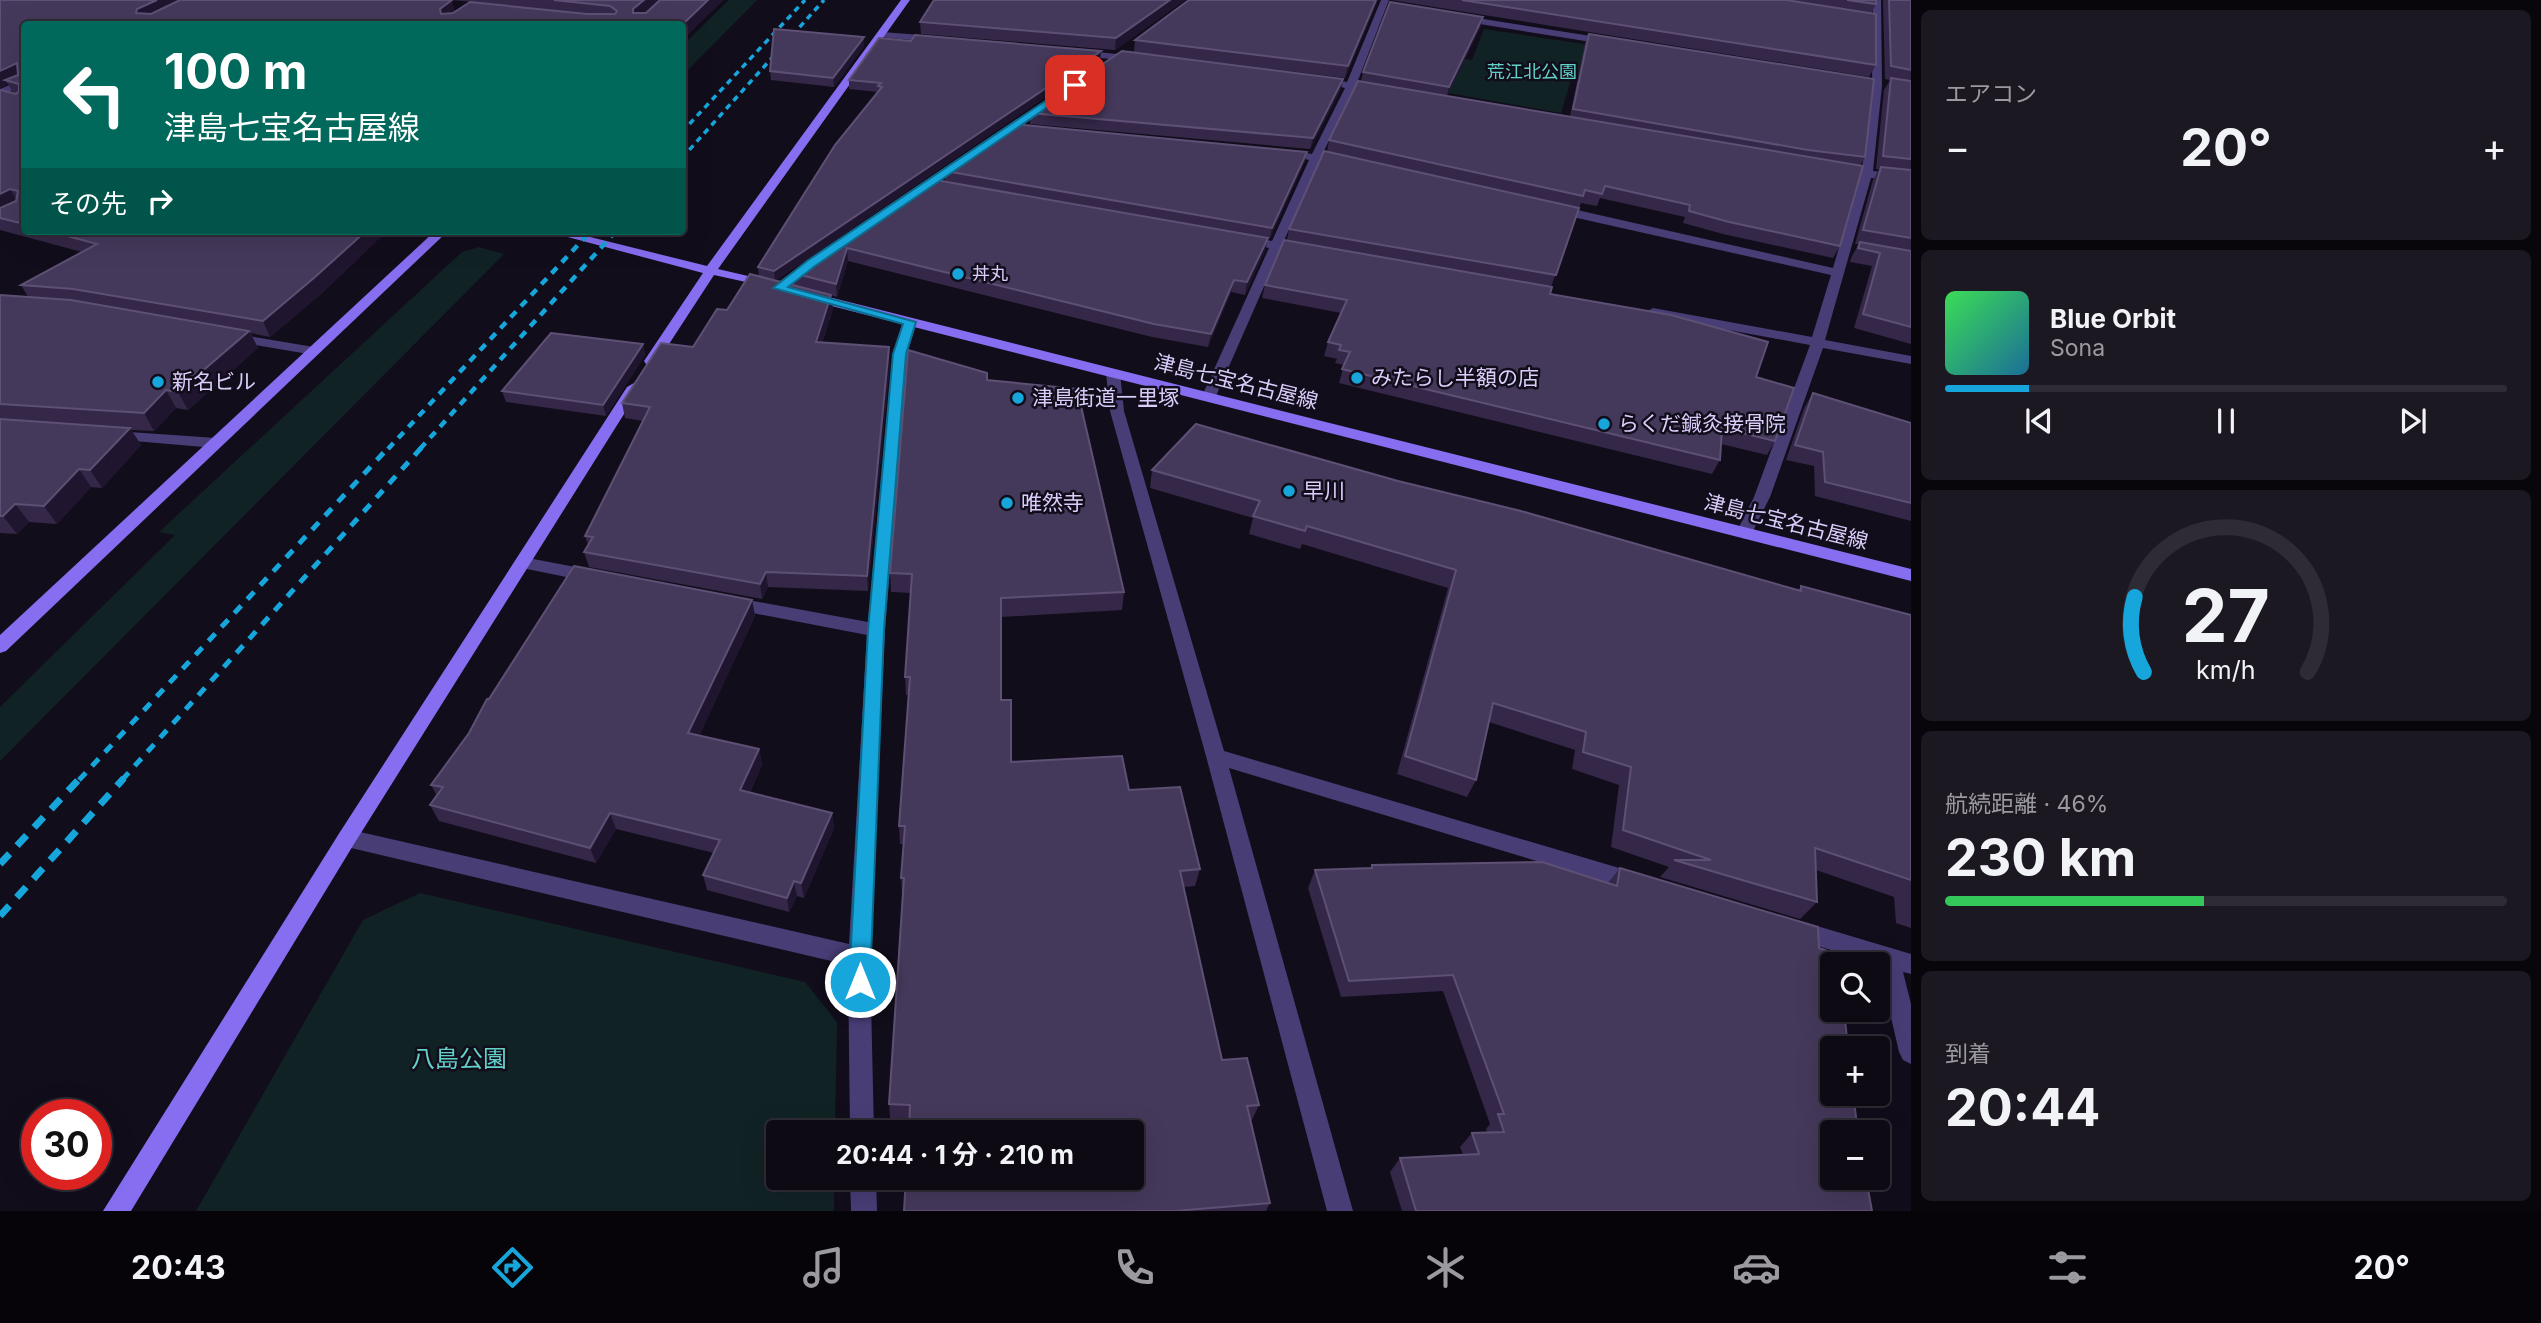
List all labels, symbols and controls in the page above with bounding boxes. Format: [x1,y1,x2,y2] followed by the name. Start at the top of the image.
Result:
[164,42,308,101] text: 100 m
[49,49,140,140] icon: left
[1045,55,1105,115] pin
[1487,61,1577,82] park label: 荒江北公園
[1056,66,1094,104] icon: arrive
[1945,80,2037,108] text: エアコン
[164,108,420,147] text: 津島七宝名古屋線
[2180,116,2272,179] text: 20°
[1945,124,1970,170] text: −
[2482,124,2507,170] text: +
[141,182,179,220] icon: right
[49,188,127,219] text: その先
[972,263,1008,284] place label: 丼丸
[950,266,966,282] marker: 丼丸
[2050,303,2176,334] text: Blue Orbit
[2050,334,2105,362] text: Sona
[1152,349,1321,414] street label: 津島七宝名古屋線
[1371,365,1539,390] place label: みたらし半額の店
[172,369,256,394] place label: 新名ビル
[1349,370,1365,386] marker: みたらし半額の店
[150,374,166,390] marker: 新名ビル
[1032,385,1179,410] place label: 津島街道一里塚
[1010,390,1026,406] marker: 津島街道一里塚
[2020,402,2058,440] icon: previous
[2207,402,2245,440] icon: pause
[2394,402,2432,440] icon: next
[1618,411,1786,436] place label: らくだ鍼灸接骨院
[1596,416,1612,432] marker: らくだ鍼灸接骨院
[1303,478,1345,503] place label: 早川
[1281,483,1297,499] marker: 早川
[1702,489,1871,554] street label: 津島七宝名古屋線
[1021,490,1084,515] place label: 唯然寺
[999,495,1015,511] marker: 唯然寺
[2182,571,2270,660] text: 27
[2196,654,2256,684] text: km/h
[1945,790,2108,818] text: 航続距離 · 46%
[1945,826,2136,889] text: 230 km
[823,945,897,1019] position arrow
[1820,952,1890,1190] map controls
[1820,952,1890,1022] button: search
[1820,1036,1890,1106] button: +
[1945,1040,1991,1068] text: 到着
[411,1044,507,1073] park label: 八島公園
[1945,1076,2101,1139] text: 20:44
[21,1099,112,1190] speed limit sign: 30
[1820,1120,1890,1190] button: −
[836,1139,1074,1170] text: 20:44 · 1 分 · 210 m
[488,1243,537,1292] icon: directions
[799,1243,848,1292] icon: music
[1110,1243,1159,1292] icon: phone
[1421,1243,1470,1292] icon: climate
[1732,1243,1781,1292] icon: car
[2043,1243,2092,1292] icon: filters
[131,1248,226,1287] text: 20:43
[2353,1248,2410,1287] text: 20°

